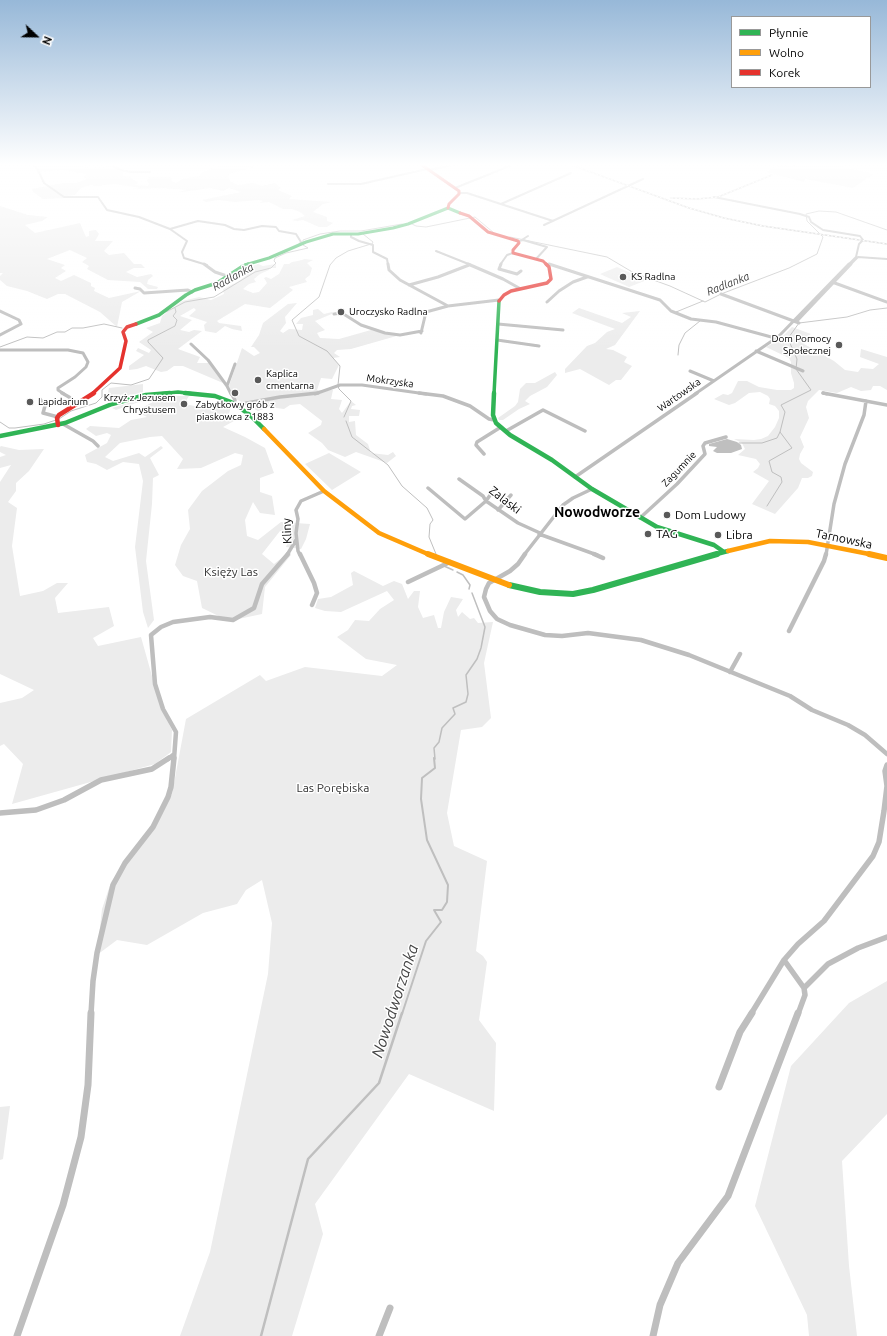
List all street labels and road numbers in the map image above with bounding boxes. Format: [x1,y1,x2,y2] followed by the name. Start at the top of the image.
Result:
[366,372,414,390] street label: Mokrzyska
[655,376,703,414] street label: Wartowska
[659,449,699,489] street label: Zagumnie
[486,483,524,517] street label: Zalaski
[279,518,295,544] street label: Kliny
[814,526,874,552] street label: Tarnowska

